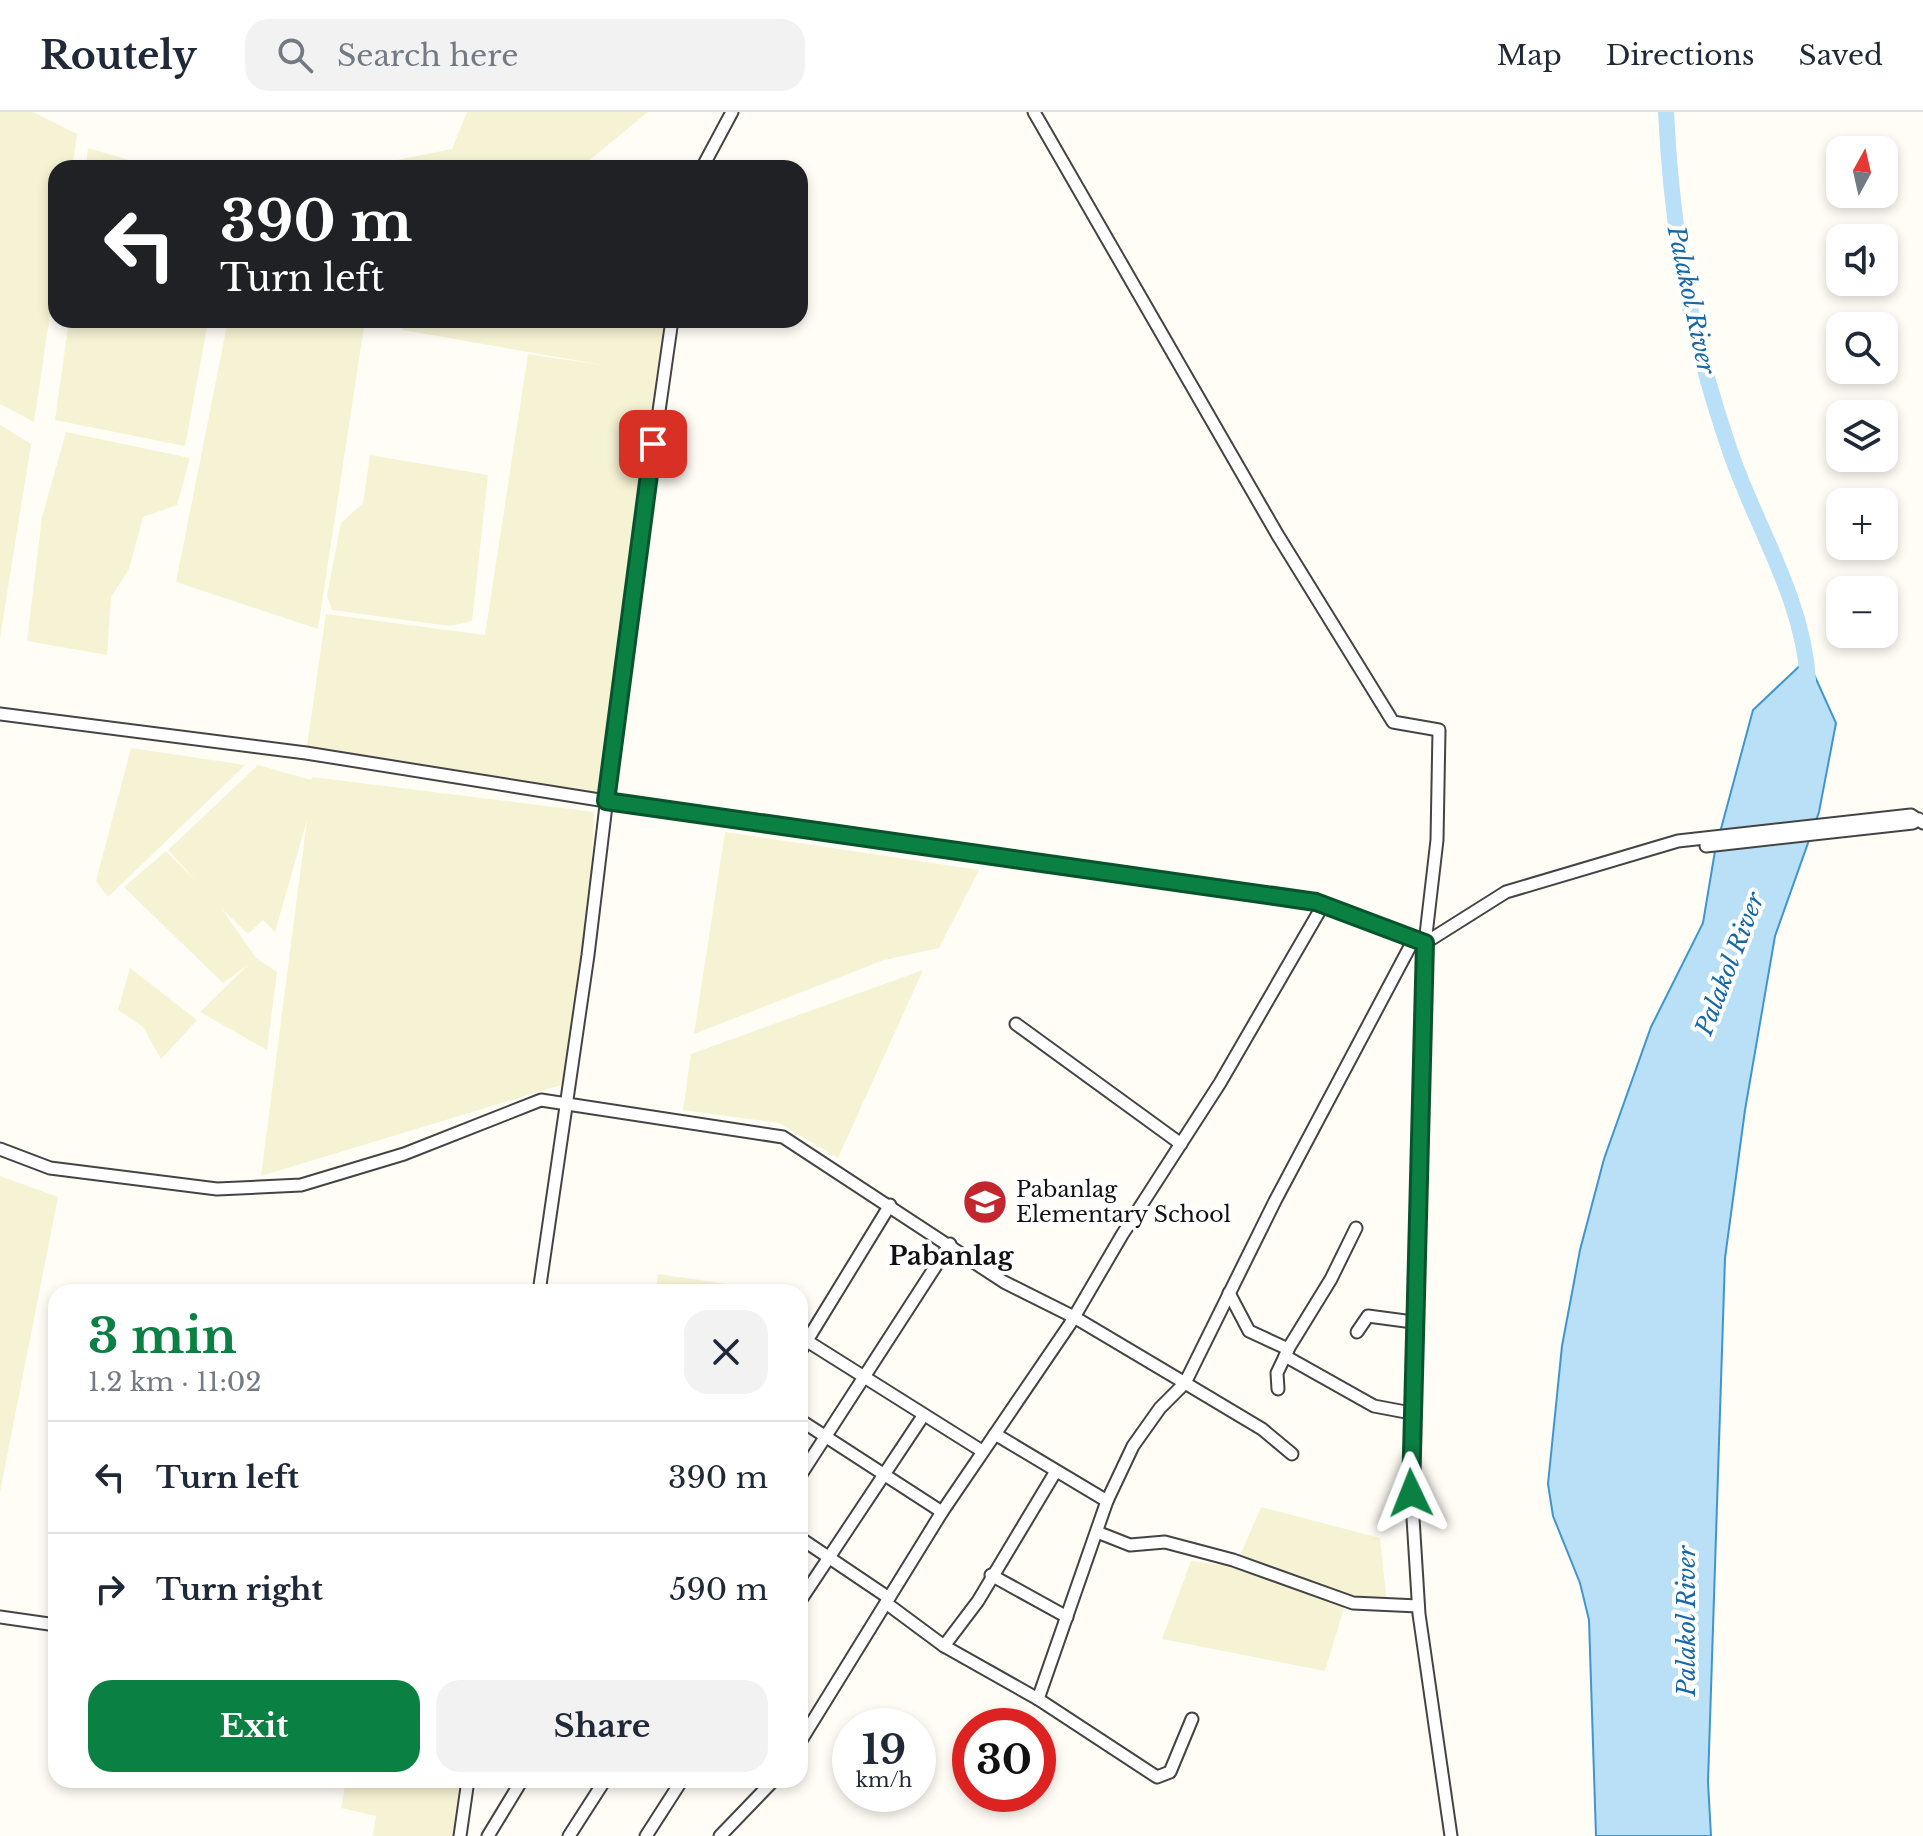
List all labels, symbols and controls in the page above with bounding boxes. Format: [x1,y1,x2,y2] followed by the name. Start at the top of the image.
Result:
[245,19,805,91] search box
[40,32,197,79] text: Routely
[273,33,317,77] icon: search
[337,37,518,74] text: Search here
[1497,38,1562,73] text: Map
[1606,38,1755,73] text: Directions
[1799,38,1883,73] text: Saved
[1826,136,1898,208] north arrow
[1826,136,1898,648] map controls
[220,187,413,256] text: 390 m
[88,192,192,296] icon: left
[1661,222,1722,377] water label: Palakol River
[1826,224,1898,296] button: sound
[220,256,384,301] text: Turn left
[1826,312,1898,384] button: search
[1826,400,1898,472] button: layers
[619,410,687,478] pin
[631,422,675,466] icon: arrive
[1826,488,1898,560] button: +
[1826,576,1898,648] button: −
[1689,888,1770,1040] water label: Palakol River
[1016,1176,1231,1228] place label: Pabanlag Elementary School
[961,1178,1009,1226] school or university icon: Pabanlag Elementary School
[889,1240,1014,1272] district label: Pabanlag
[88,1306,237,1366] text: 3 min
[684,1310,768,1394] button: close
[88,1366,261,1398] text: 1.2 km · 11:02
[1369,1451,1453,1535] position arrow
[88,1455,132,1499] icon: left
[156,1459,299,1496] text: Turn left
[668,1459,768,1496] text: 390 m
[1672,1545,1701,1697] water label: Palakol River
[88,1567,132,1611] icon: right
[156,1571,323,1608] text: Turn right
[669,1571,768,1608] text: 590 m
[88,1680,420,1772] button: Exit
[436,1680,768,1772] button: Share
[952,1708,1056,1812] speed limit sign: 30
[862,1725,906,1775] text: 19
[856,1768,912,1792] text: km/h

